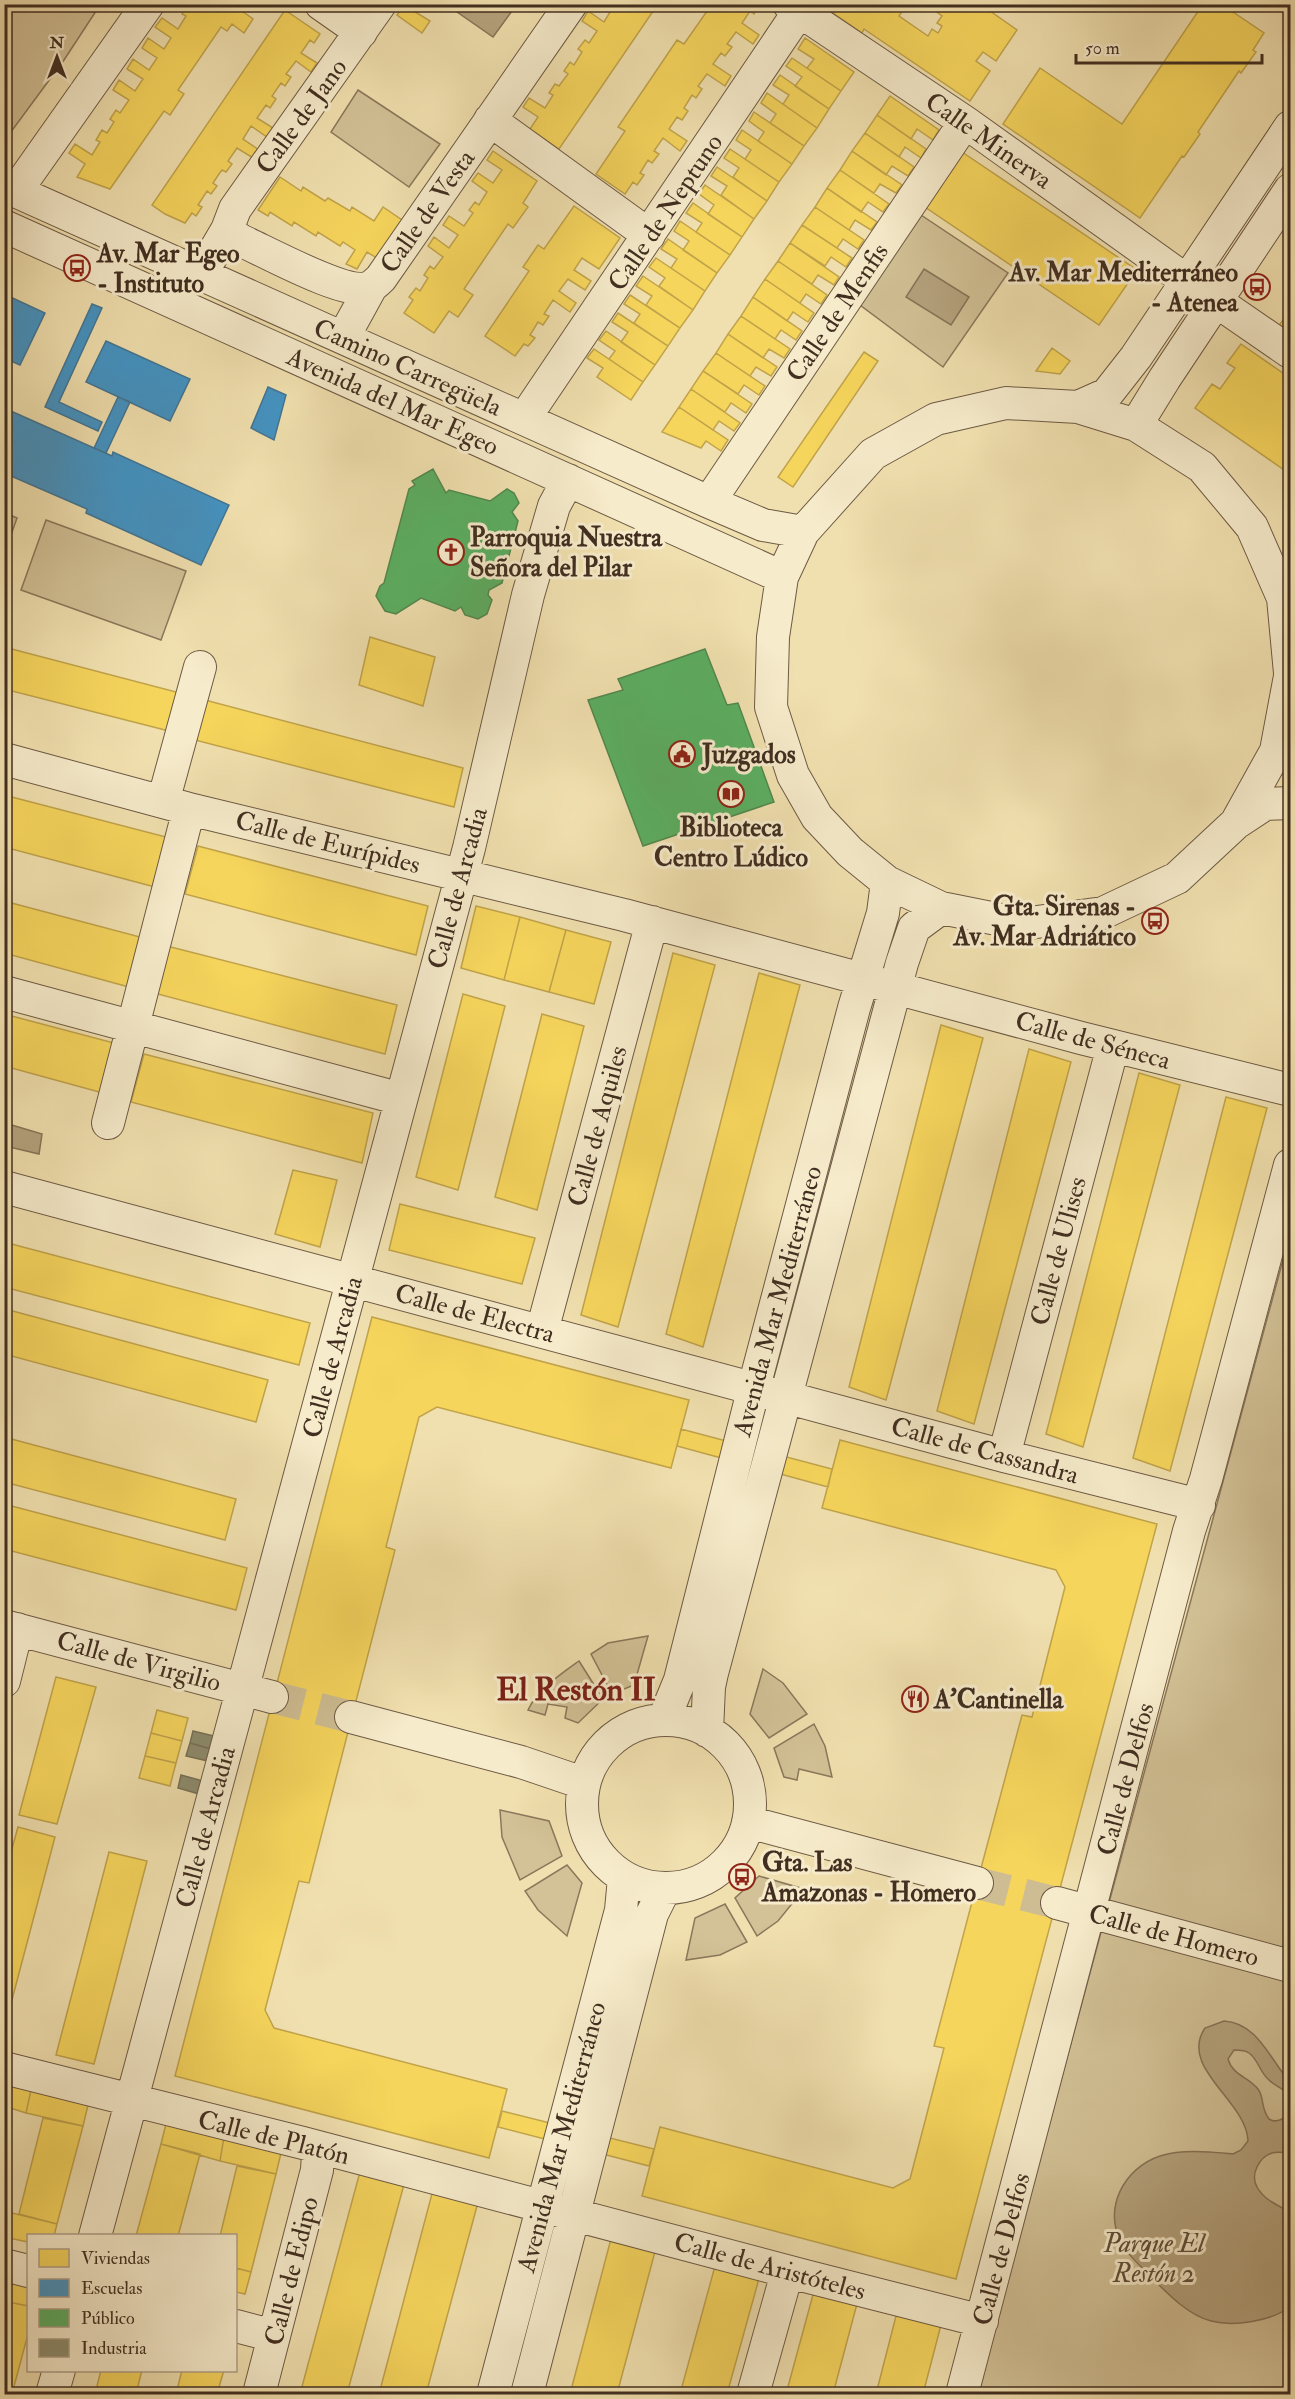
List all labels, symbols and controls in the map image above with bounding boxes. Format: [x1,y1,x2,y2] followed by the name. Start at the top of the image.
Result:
[27,27,87,87] north arrow
[1076,27,1262,65] scale bar
[49,33,65,53] text: N
[1085,37,1120,60] text: 50 m
[249,53,354,181] street label: Calle de Jano
[919,85,1058,196] street label: Calle Minerva
[601,128,731,298] street label: Calle de Neptuno
[374,143,482,280] street label: Calle de Vesta
[780,237,896,388] street label: Calle de Menfis
[96,238,240,300] place label: Av. Mar Egeo - Instituto
[62,253,92,283] bus stop icon: Av. Mar Egeo - Instituto
[1008,257,1239,319] place label: Av. Mar Mediterráneo - Atenea
[1242,272,1272,302] bus stop icon: Av. Mar Mediterráneo - Atenea
[309,312,507,424] street label: Camino Carregüela
[281,340,503,463] street label: Avenida del Mar Egeo
[470,522,663,584] place label: Parroquia Nuestra Señora del Pilar
[436,537,466,567] church icon: Parroquia Nuestra Señora del Pilar
[667,739,697,769] public building icon: Juzgados
[700,739,796,772] place label: Juzgados
[716,779,746,809] library icon: Biblioteca Centro Lúdico
[421,804,495,973] street label: Calle de Arcadia
[232,805,424,882] street label: Calle de Eurípides
[654,812,808,874] place label: Biblioteca Centro Lúdico
[953,891,1136,953] place label: Gta. Sirenas - Av. Mar Adriático
[1140,906,1170,936] bus stop icon: Gta. Sirenas - Av. Mar Adriático
[1012,1005,1174,1077] street label: Calle de Séneca
[561,1042,635,1210] street label: Calle de Aquiles
[726,1162,830,1441] street label: Avenida Mar Mediterráneo
[1024,1173,1094,1329] street label: Calle de Ulises
[296,1273,370,1442] street label: Calle de Arcadia
[391,1277,558,1351] street label: Calle de Electra
[887,1411,1082,1491] street label: Calle de Cassandra
[53,1625,224,1699] street label: Calle de Virgilio
[496,1670,656,1710] district label: El Restón II
[900,1684,930,1714] restaurant icon: A'Cantinella
[933,1684,1064,1716] place label: A'Cantinella
[1090,1699,1162,1859] street label: Calle de Delfos
[169,1743,243,1912] street label: Calle de Arcadia
[761,1847,976,1909] place label: Gta. Las Amazonas - Homero
[727,1862,757,1892] bus stop icon: Gta. Las Amazonas - Homero
[1085,1898,1262,1974] street label: Calle de Homero
[510,1998,614,2277] street label: Avenida Mar Mediterráneo
[195,2104,353,2172] street label: Calle de Platón
[966,2169,1038,2329] street label: Calle de Delfos
[258,2193,327,2349] street label: Calle de Edipo
[671,2226,869,2308] street label: Calle de Aristóteles
[1103,2228,1206,2290] park label: Parque El Restón 2
[27,2234,237,2372] legend
[81,2247,150,2270] text: Viviendas
[81,2277,142,2300] text: Escuelas
[81,2307,135,2330] text: Público
[81,2337,147,2360] text: Industria

